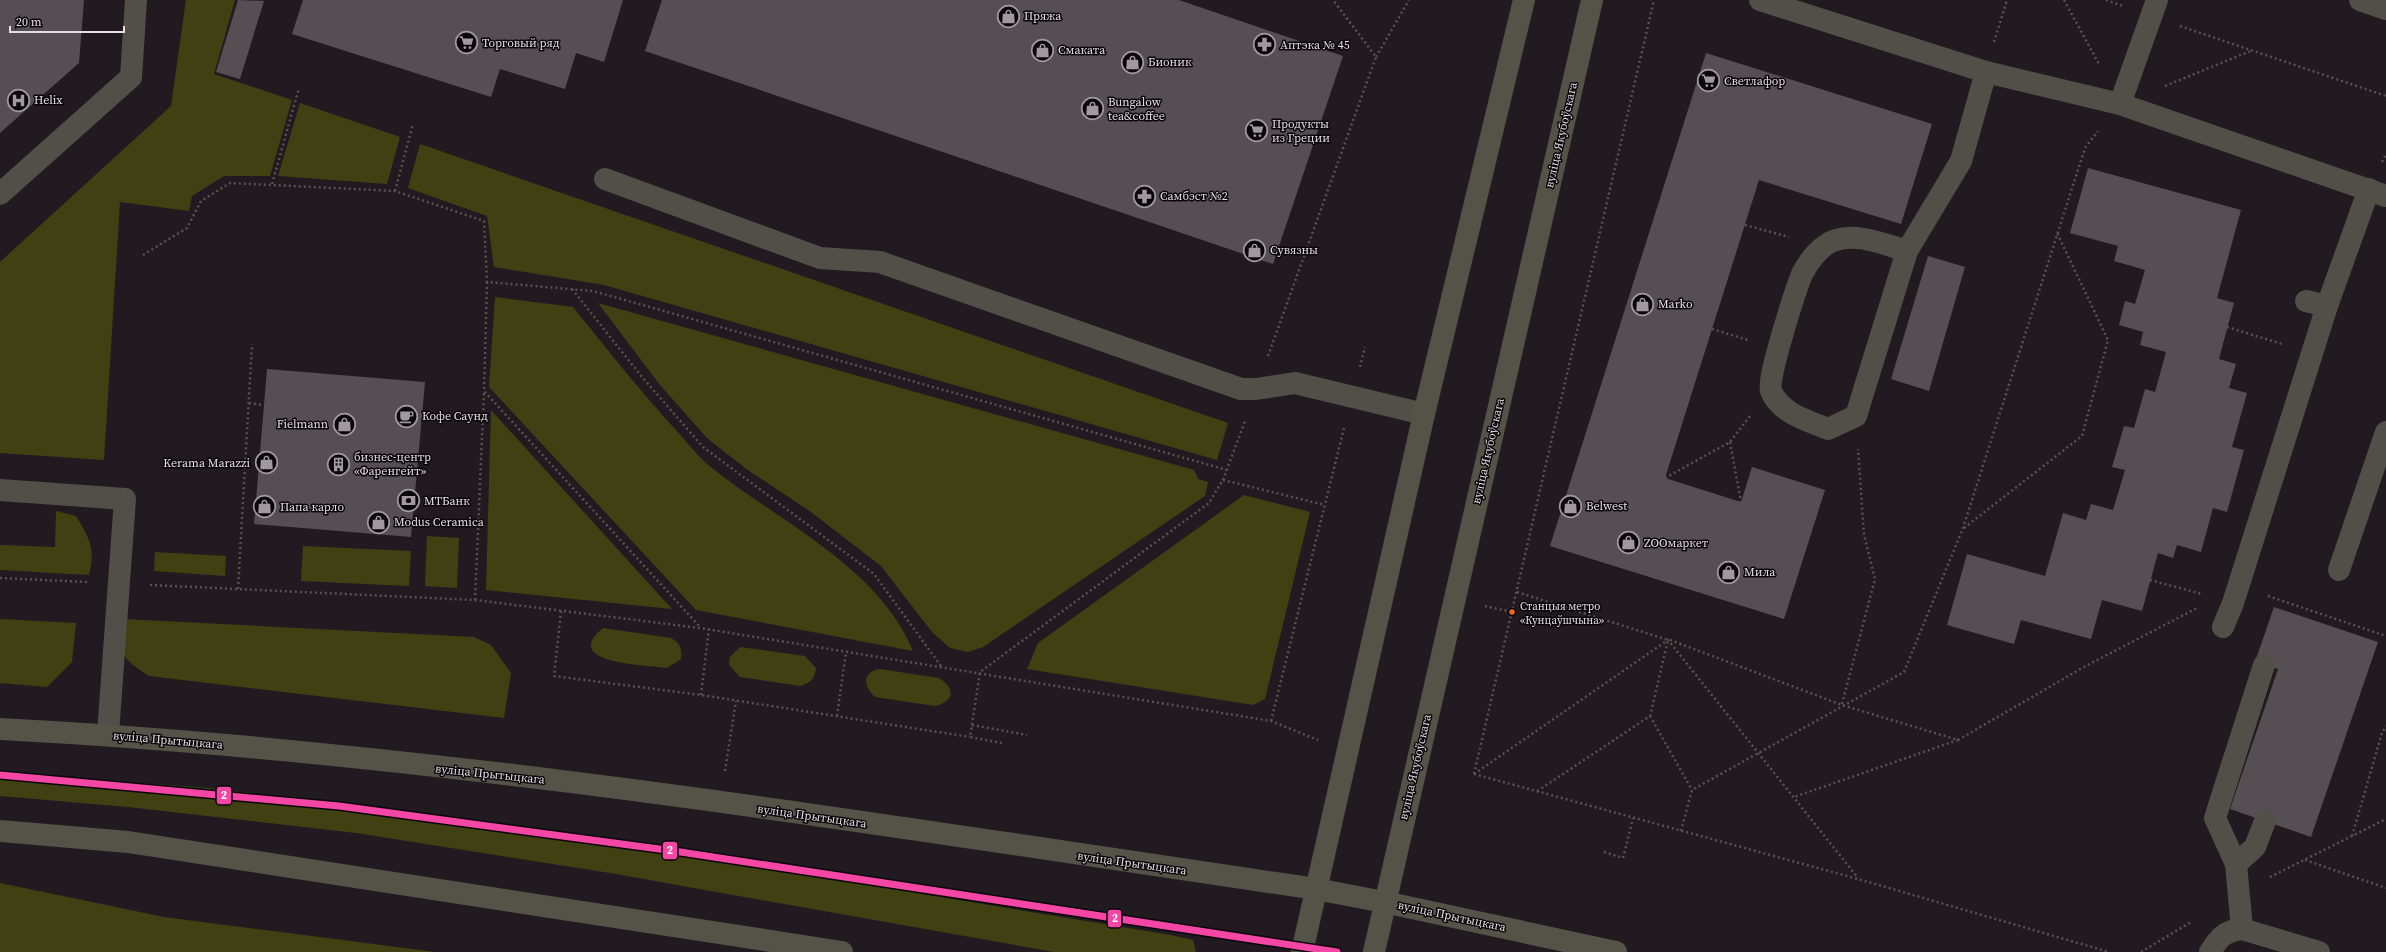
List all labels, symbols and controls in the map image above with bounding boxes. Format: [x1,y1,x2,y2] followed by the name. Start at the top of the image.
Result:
[995,3,1021,29] shop icon: Пряжа
[10,8,124,34] scale bar
[1024,8,1062,24] place label: Пряжа
[16,14,42,30] text: 20 m
[453,30,479,56] supermarket icon: Торговый ряд
[1252,32,1278,58] pharmacy icon: Аптэка № 45
[482,35,560,51] place label: Торговый ряд
[1029,37,1055,63] shop icon: Смаката
[1280,37,1350,53] place label: Аптэка № 45
[1058,42,1106,58] place label: Смаката
[1120,49,1146,75] shop icon: Бионик
[1148,54,1192,70] place label: Бионик
[1695,68,1721,94] supermarket icon: Светлафор
[1724,73,1785,89] place label: Светлафор
[1541,80,1581,189] street label: вуліца Якубоўскага
[5,87,31,113] hospital icon: Helix
[34,92,63,108] place label: Helix
[1108,94,1165,124] place label: Bungalow tea&coffee
[1079,96,1105,122] shop icon: Bungalow tea&coffee
[1272,116,1330,146] place label: Продукты из Греции
[1243,118,1269,144] supermarket icon: Продукты из Греции
[1131,183,1157,209] pharmacy icon: Самбэст №2
[1160,188,1228,204] place label: Самбэст №2
[1242,237,1268,263] shop icon: Сувязны
[1270,242,1318,258] place label: Сувязны
[1630,291,1656,317] shop icon: Marko
[1658,296,1693,312] place label: Marko
[1468,396,1508,505] street label: вуліца Якубоўскага
[394,403,420,429] cafe icon: Кофе Саунд
[422,408,488,424] place label: Кофе Саунд
[331,411,357,437] shop icon: Fielmann
[277,416,328,432] place label: Fielmann
[354,449,431,479] place label: бизнес-центр «Фаренгейт»
[253,450,279,476] shop icon: Kerama Marazzi
[325,451,351,477] building icon: бизнес-центр «Фаренгейт»
[163,455,250,471] place label: Kerama Marazzi
[395,488,421,514] bank icon: МТБанк
[424,493,470,509] place label: МТБанк
[1558,493,1584,519] shop icon: Belwest
[252,494,278,520] shop icon: Папа карло
[1586,498,1627,514] place label: Belwest
[280,499,344,515] place label: Папа карло
[366,509,392,535] shop icon: Modus Ceramica
[394,514,485,530] place label: Modus Ceramica
[1615,530,1641,556] shop icon: ZOOмаркет
[1644,535,1709,551] place label: ZOOмаркет
[1716,559,1742,585] shop icon: Мила
[1744,564,1776,580] place label: Мила
[1520,599,1605,628] place label: Станцыя метро «Кунцаўшчына»
[1507,607,1517,617] marker: Станцыя метро «Кунцаўшчына»
[1395,712,1435,821] street label: вуліца Якубоўскага
[112,727,224,753] street label: вуліца Прытыцкага
[434,760,547,788] street label: вуліца Прытыцкага
[216,786,232,805] line badge: 2
[221,788,227,803] text: 2
[756,800,869,832] street label: вуліца Прытыцкага
[662,841,678,860] line badge: 2
[667,843,673,858] text: 2
[1076,847,1189,879] street label: вуліца Прытыцкага
[1396,897,1508,935] street label: вуліца Прытыцкага
[1107,909,1122,928] line badge: 2
[1112,911,1118,926] text: 2

